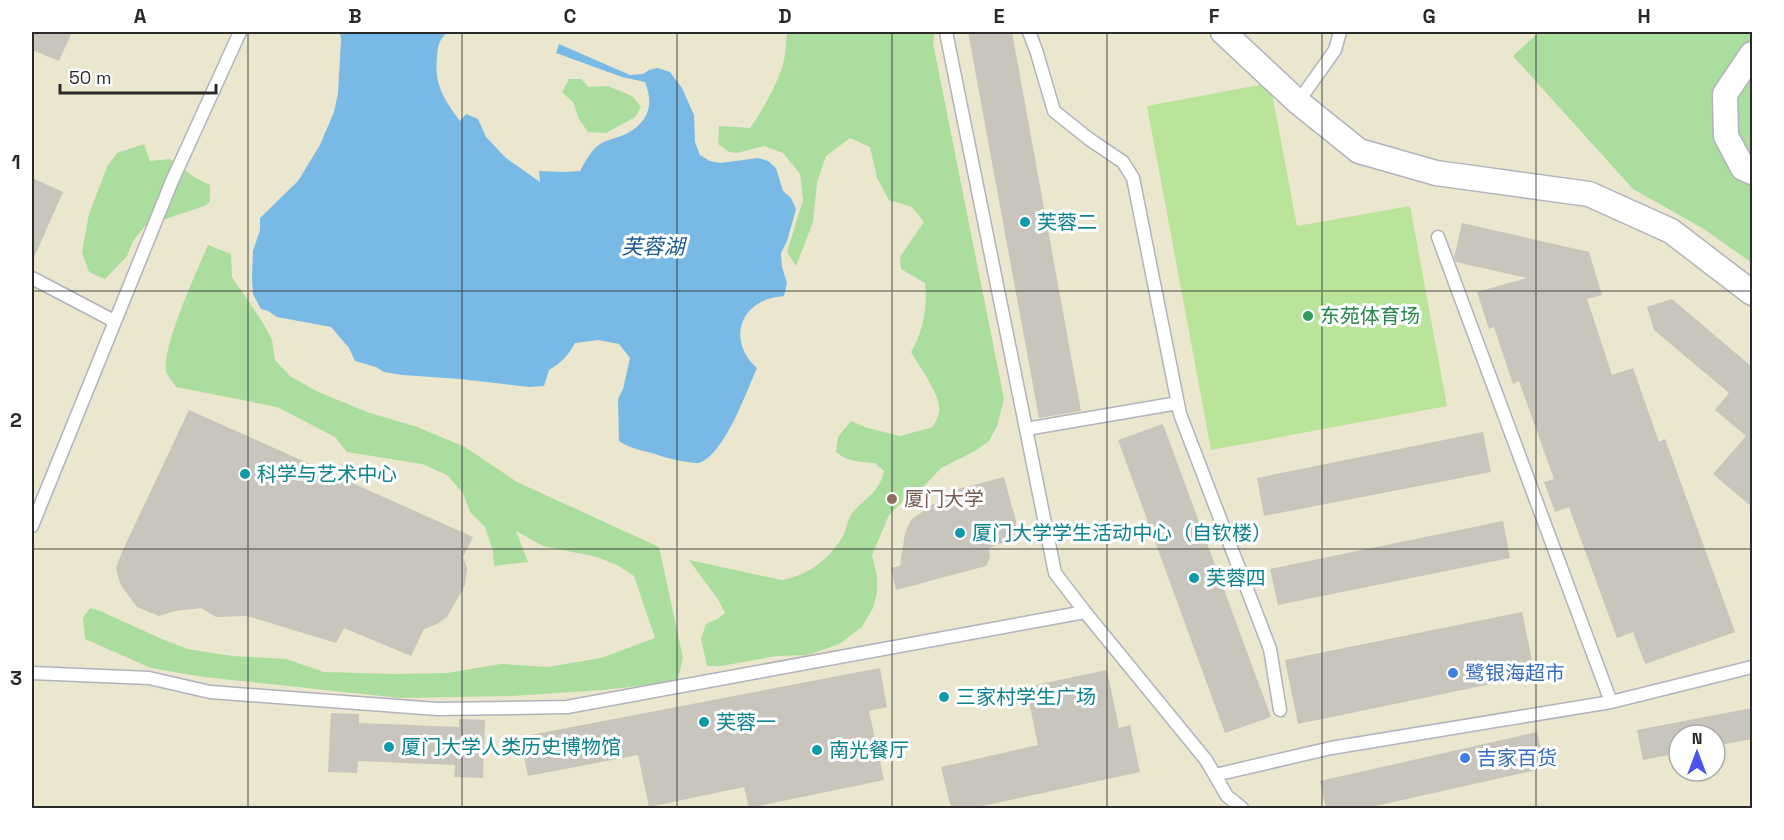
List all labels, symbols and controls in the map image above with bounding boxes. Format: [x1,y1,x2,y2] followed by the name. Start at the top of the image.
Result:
[134,3,147,29] text: A
[348,3,362,29] text: B
[564,3,577,29] text: C
[778,3,792,29] text: D
[993,3,1005,29] text: E
[1209,3,1220,29] text: F
[1422,3,1436,29] text: G
[1637,3,1651,29] text: H
[60,57,216,95] scale bar
[69,66,111,89] text: 50 m
[11,149,21,175] text: 1
[1037,209,1097,235] place label: 芙蓉二
[1018,215,1032,229] marker: 芙蓉二
[622,233,687,260] water label: 芙蓉湖
[1320,303,1420,329] place label: 东苑体育场
[1301,309,1315,323] marker: 东苑体育场
[10,407,22,433] text: 2
[257,461,397,487] place label: 科学与艺术中心
[238,467,252,481] marker: 科学与艺术中心
[904,486,984,512] place label: 厦门大学
[885,492,899,506] marker: 厦门大学
[972,520,1272,546] place label: 厦门大学学生活动中心（自钦楼）
[953,526,967,540] marker: 厦门大学学生活动中心（自钦楼）
[1206,565,1266,591] place label: 芙蓉四
[1187,571,1201,585] marker: 芙蓉四
[1465,660,1565,686] place label: 鹭银海超市
[10,665,22,691] text: 3
[1446,666,1460,680] marker: 鹭银海超市
[956,684,1096,710] place label: 三家村学生广场
[937,690,951,704] marker: 三家村学生广场
[716,709,776,735] place label: 芙蓉一
[697,715,711,729] marker: 芙蓉一
[1667,723,1727,783] north arrow
[1692,728,1702,749] text: N
[401,734,621,760] place label: 厦门大学人类历史博物馆
[829,737,909,763] place label: 南光餐厅
[382,740,396,754] marker: 厦门大学人类历史博物馆
[810,743,824,757] marker: 南光餐厅
[1477,745,1557,771] place label: 吉家百货
[1458,751,1472,765] marker: 吉家百货

